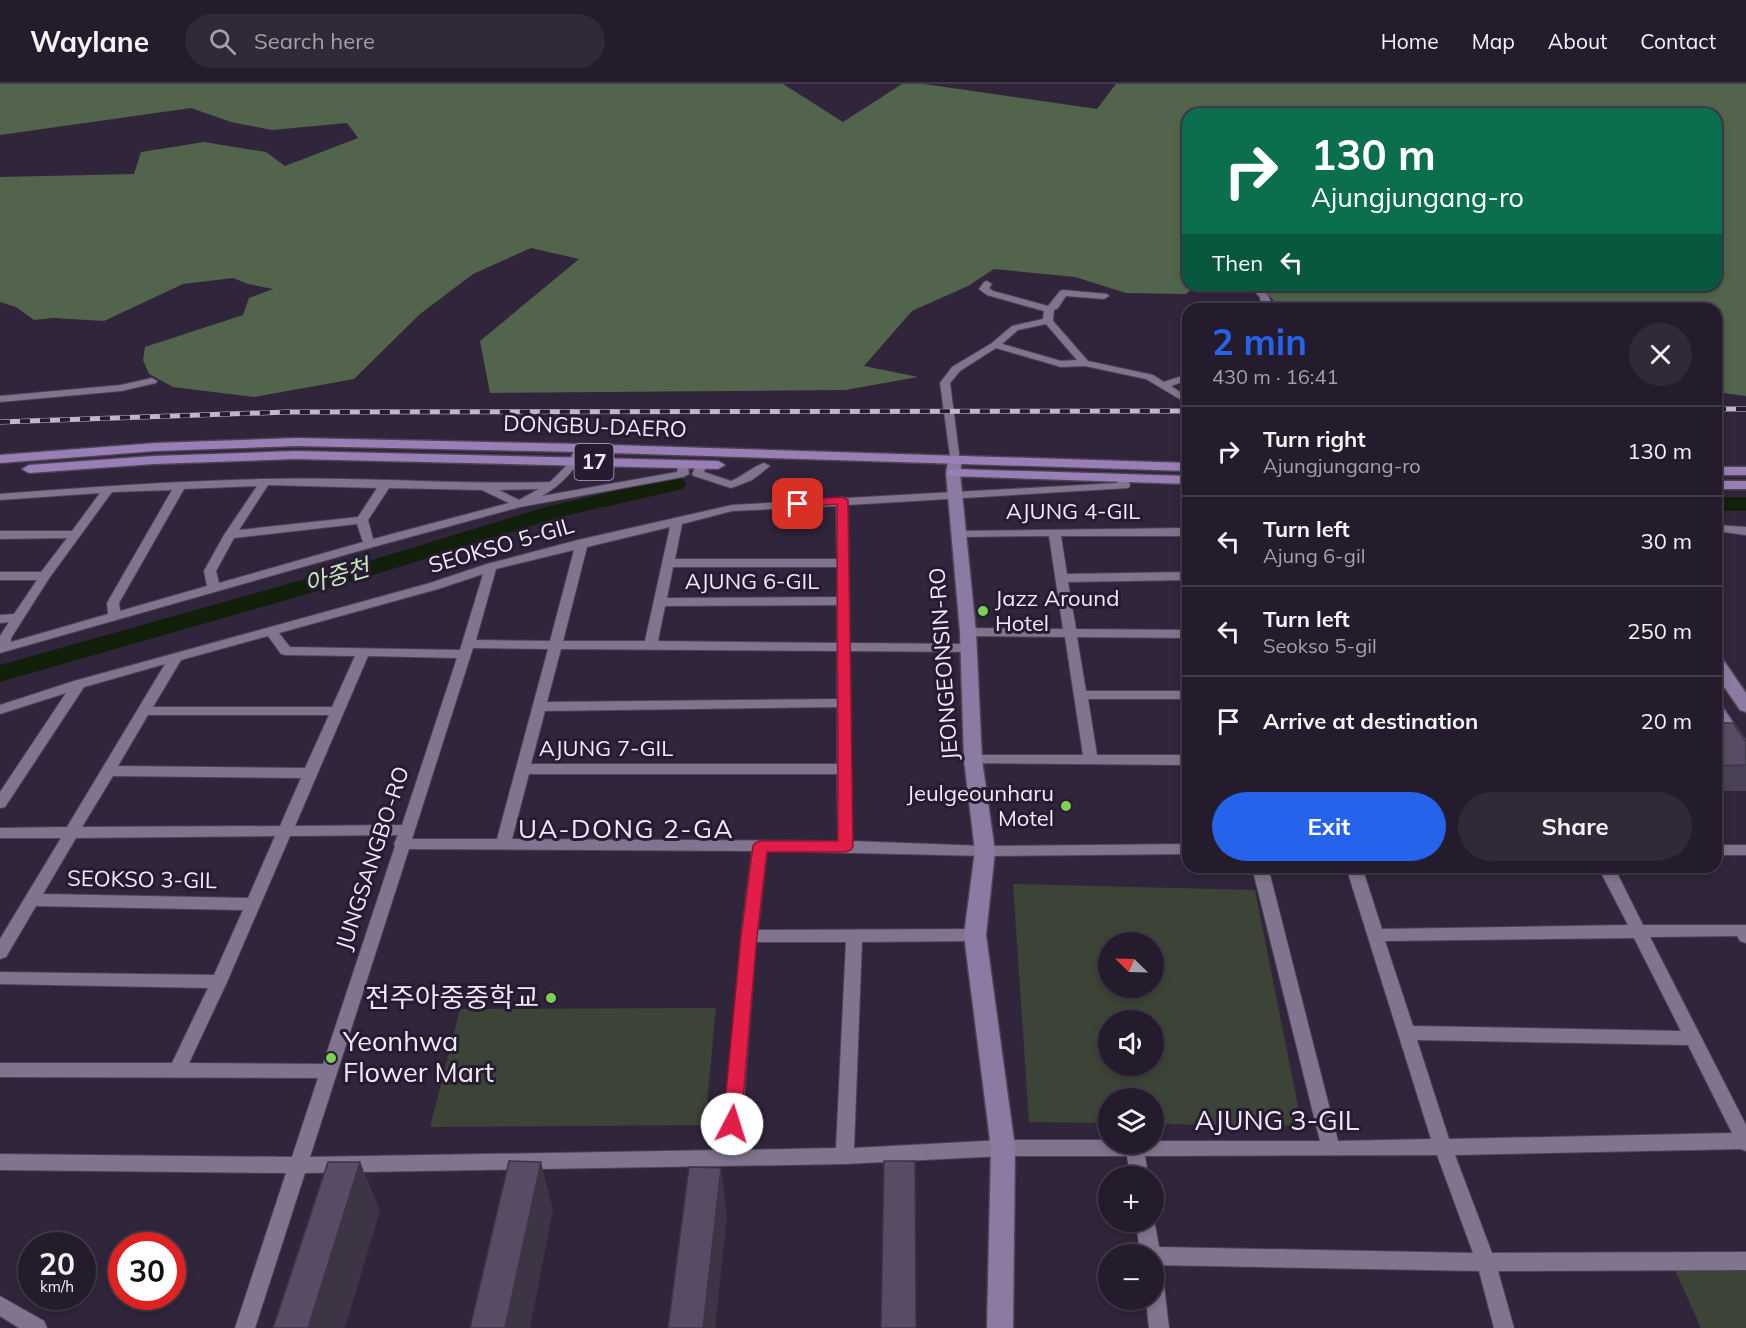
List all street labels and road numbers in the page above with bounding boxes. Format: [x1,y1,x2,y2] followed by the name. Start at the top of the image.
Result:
[503,409,687,443] street label: DONGBU-DAERO
[574,444,614,480] road number: 17
[1006,497,1140,525] street label: AJUNG 4-GIL
[425,511,577,579] street label: SEOKSO 5-GIL
[685,567,819,595] street label: AJUNG 6-GIL
[922,567,964,761] street label: JEONGEONSIN-RO
[539,734,673,762] street label: AJUNG 7-GIL
[329,763,415,953] street label: JUNGSANGBO-RO
[67,864,217,894] street label: SEOKSO 3-GIL
[1194,1103,1360,1137] street label: AJUNG 3-GIL

